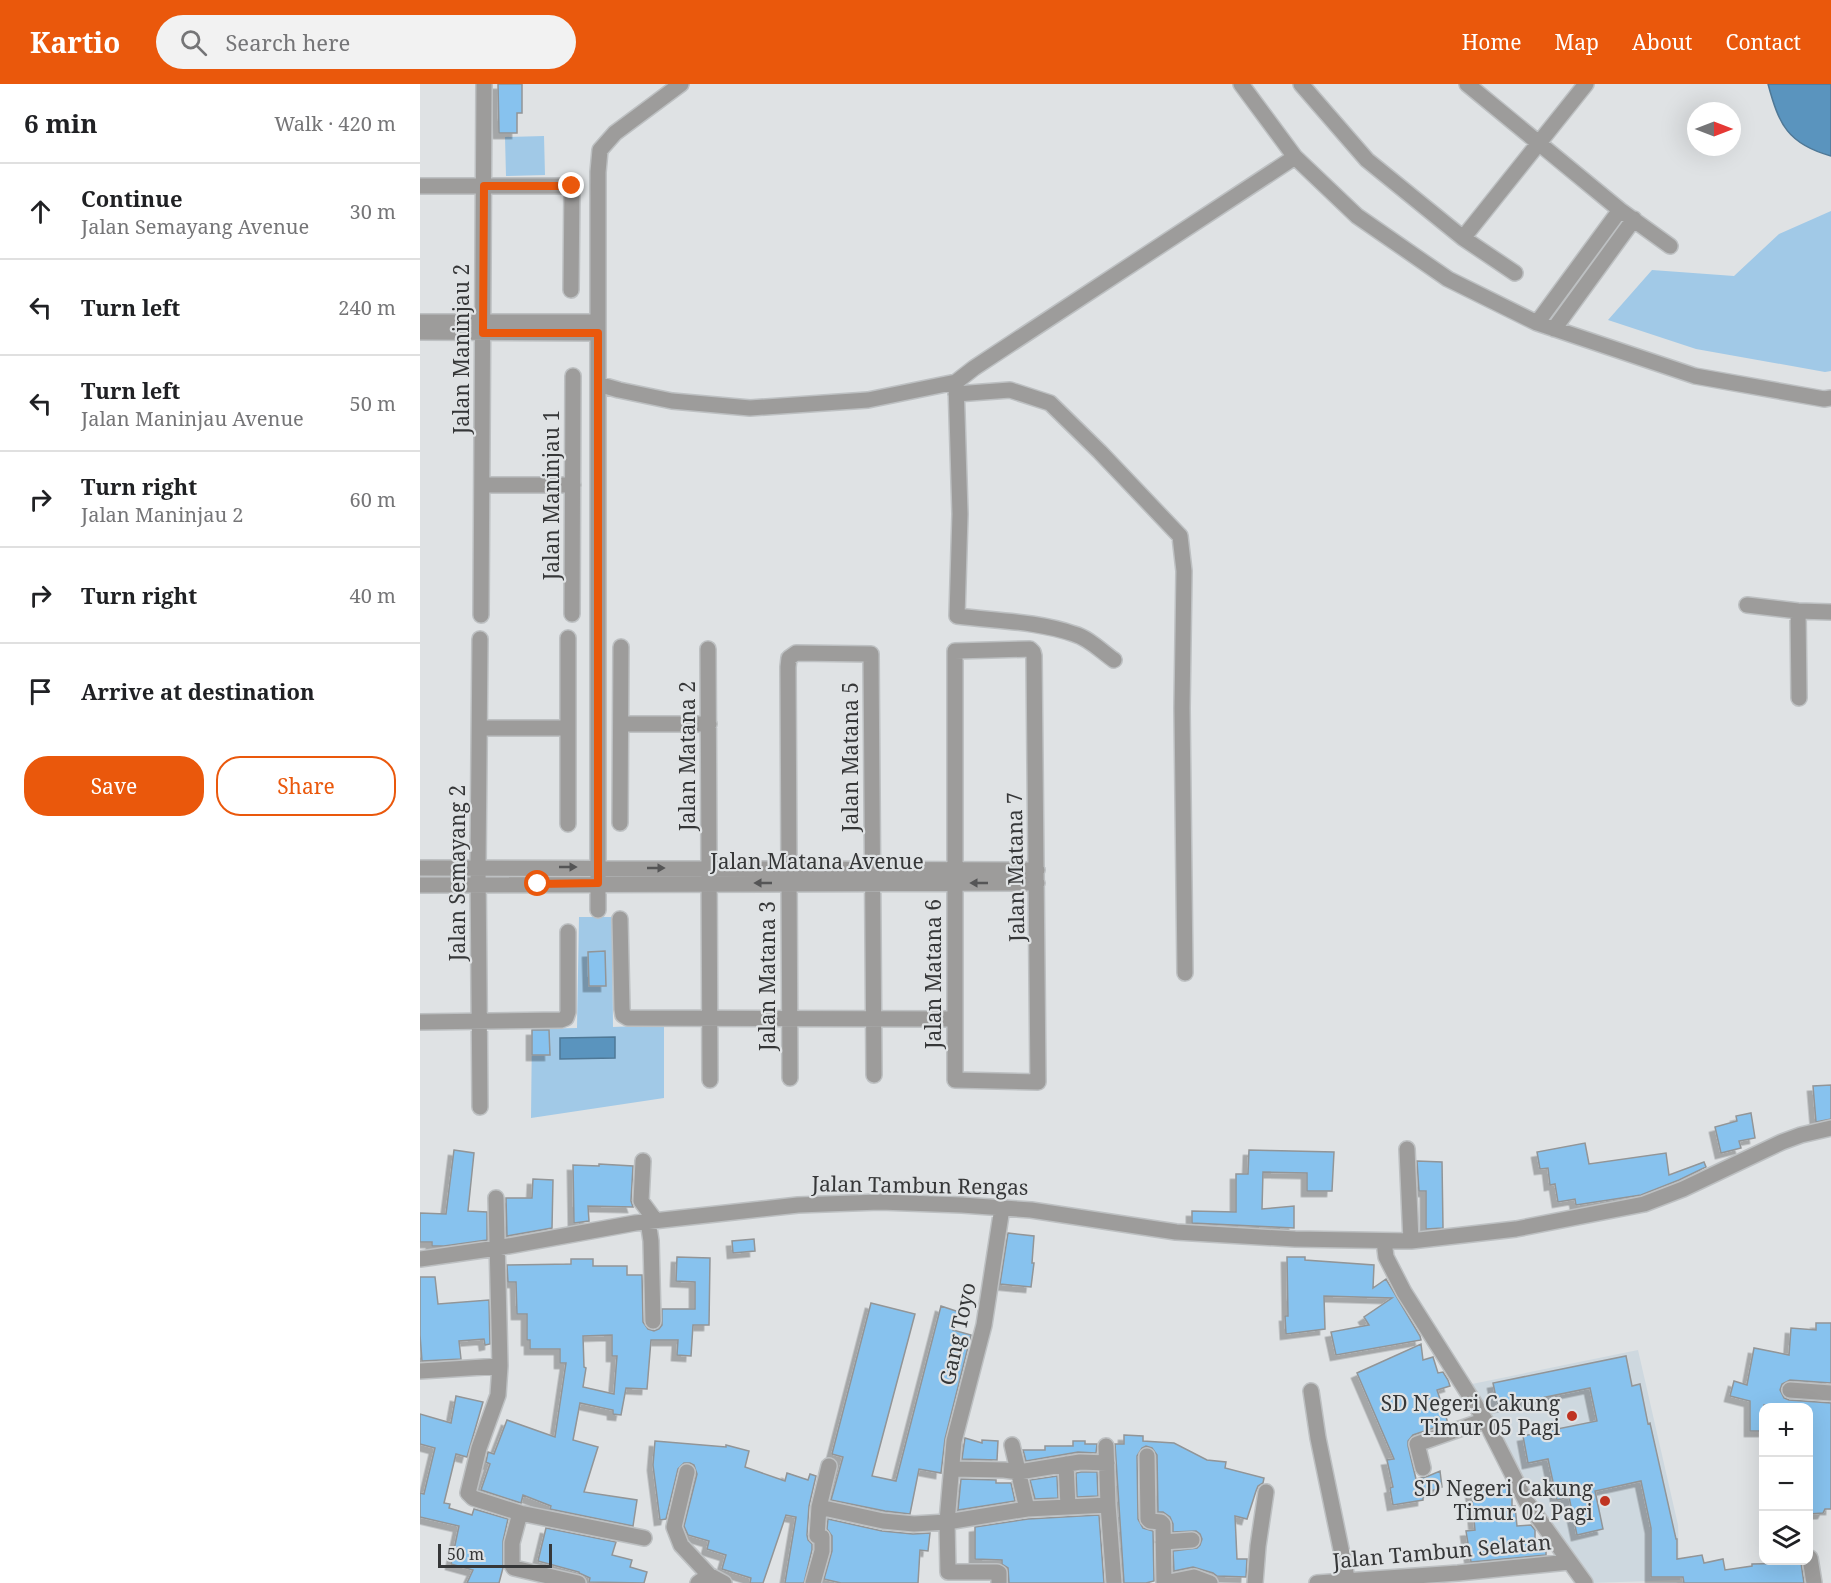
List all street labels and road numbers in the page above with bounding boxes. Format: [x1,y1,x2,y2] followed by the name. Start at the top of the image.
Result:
[447,264,475,435] street label: Jalan Maninjau 2
[537,410,565,581] street label: Jalan Maninjau 1
[673,681,701,832] street label: Jalan Matana 2
[836,682,864,833] street label: Jalan Matana 5
[443,785,471,962] street label: Jalan Semayang 2
[1000,792,1030,943] street label: Jalan Matana 7
[709,847,924,875] street label: Jalan Matana Avenue
[919,899,947,1050] street label: Jalan Matana 6
[753,901,781,1052] street label: Jalan Matana 3
[810,1169,1029,1201] street label: Jalan Tambun Rengas
[932,1280,982,1388] street label: Gang Toyo
[1330,1527,1552,1575] street label: Jalan Tambun Selatan

